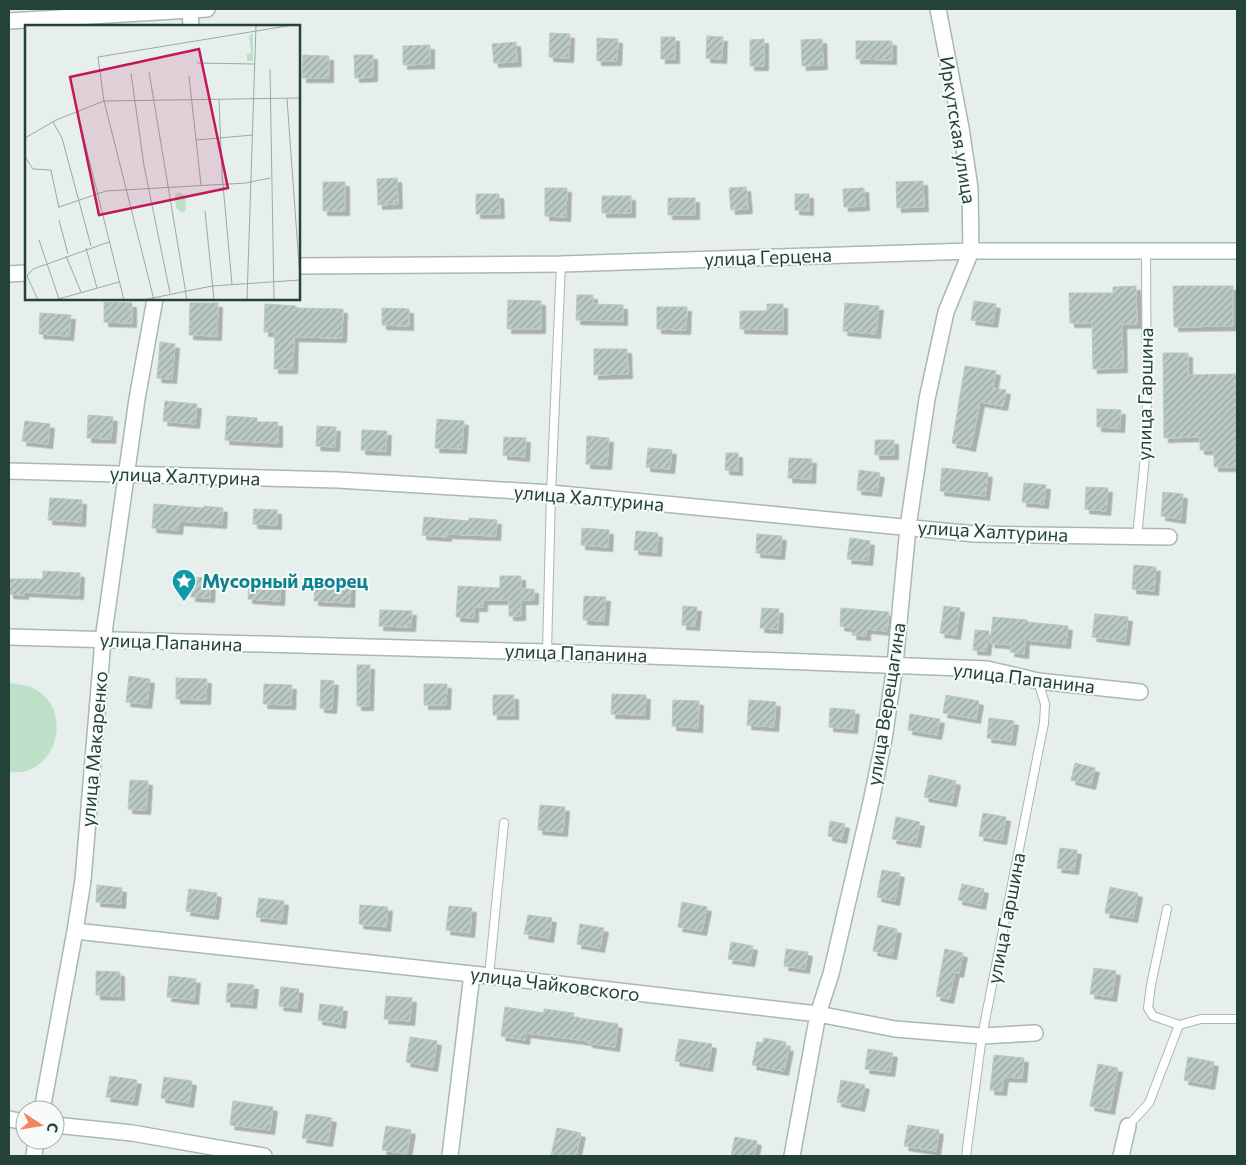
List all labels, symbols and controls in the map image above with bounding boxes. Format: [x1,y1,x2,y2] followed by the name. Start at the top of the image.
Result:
[25,25,300,300] inset map
[935,54,982,205] street label: Иркутская улица
[704,243,832,270] street label: улица Герцена
[1132,327,1157,461] street label: улица Гаршина
[109,461,261,490] street label: улица Халтурина
[513,479,665,516] street label: улица Халтурина
[917,515,1069,546] street label: улица Халтурина
[171,568,197,602] place icon: Мусорный дворец
[202,569,369,592] place label: Мусорный дворец
[861,621,910,787] street label: улица Верещагина
[99,628,243,655] street label: улица Папанина
[504,639,648,666] street label: улица Папанина
[952,657,1096,698] street label: улица Папанина
[75,670,112,828] street label: улица Макаренко
[982,850,1029,985] street label: улица Гаршина
[469,962,641,1005] street label: улица Чайковского
[15,1100,65,1150] north arrow
[44,1121,63,1134] text: С

